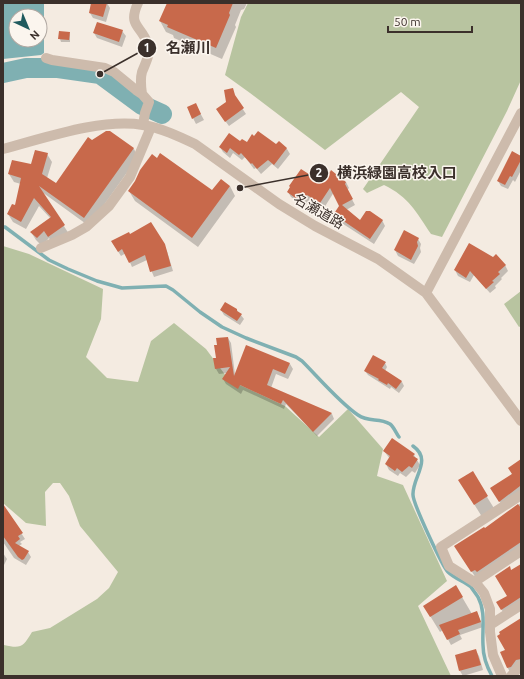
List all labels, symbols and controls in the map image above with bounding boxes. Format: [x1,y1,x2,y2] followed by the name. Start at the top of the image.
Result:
[8,8,48,48] north arrow
[388,8,472,34] scale bar
[394,15,421,28] text: 50 m
[28,28,42,42] text: N
[137,34,218,61] callout: 名瀬川
[165,39,211,56] text: 名瀬川
[144,41,150,54] text: 1
[309,159,465,186] callout: 横浜緑園高校入口
[337,164,457,181] text: 横浜緑園高校入口
[316,166,323,179] text: 2
[291,190,347,232] street label: 名瀬道路

